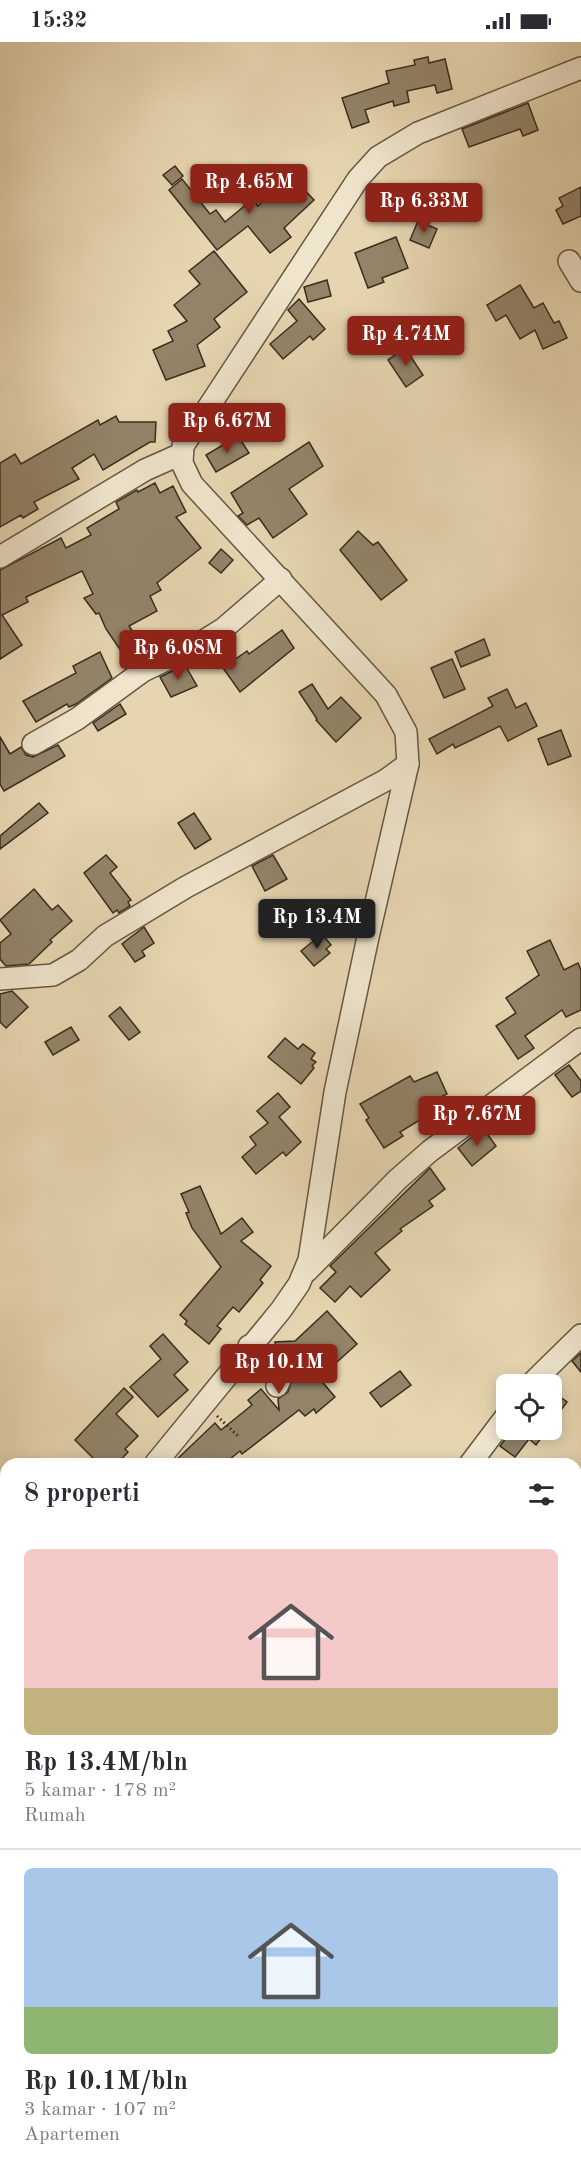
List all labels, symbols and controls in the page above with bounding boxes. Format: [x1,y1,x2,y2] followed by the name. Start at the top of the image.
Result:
[30,10,87,32] text: 15:32
[187,164,311,215] pin: Rp 4.65M
[204,173,294,193] text: Rp 4.65M
[362,183,486,234] pin: Rp 6.33M
[379,192,469,212] text: Rp 6.33M
[344,316,468,367] pin: Rp 4.74M
[361,325,451,345] text: Rp 4.74M
[165,403,289,454] pin: Rp 6.67M
[182,412,272,432] text: Rp 6.67M
[116,630,240,681] pin: Rp 6.08M
[133,639,223,659] text: Rp 6.08M
[255,899,379,950] pin: Rp 13.4M
[272,908,362,928] text: Rp 13.4M
[415,1096,539,1147] pin: Rp 7.67M
[432,1105,522,1125] text: Rp 7.67M
[217,1344,341,1395] pin: Rp 10.1M
[234,1353,324,1373] text: Rp 10.1M
[496,1374,562,1440] map controls
[496,1374,562,1440] button: locate
[525,1478,558,1511] icon: filters
[24,1481,140,1507] text: 8 properti
[237,1588,345,1696] icon: home
[24,1750,188,1776] text: Rp 13.4M/bln
[24,1781,176,1801] text: 5 kamar · 178 m²
[24,1806,86,1826] text: Rumah
[237,1907,345,2015] icon: home
[24,2069,188,2095] text: Rp 10.1M/bln
[24,2100,176,2120] text: 3 kamar · 107 m²
[24,2125,120,2145] text: Apartemen

